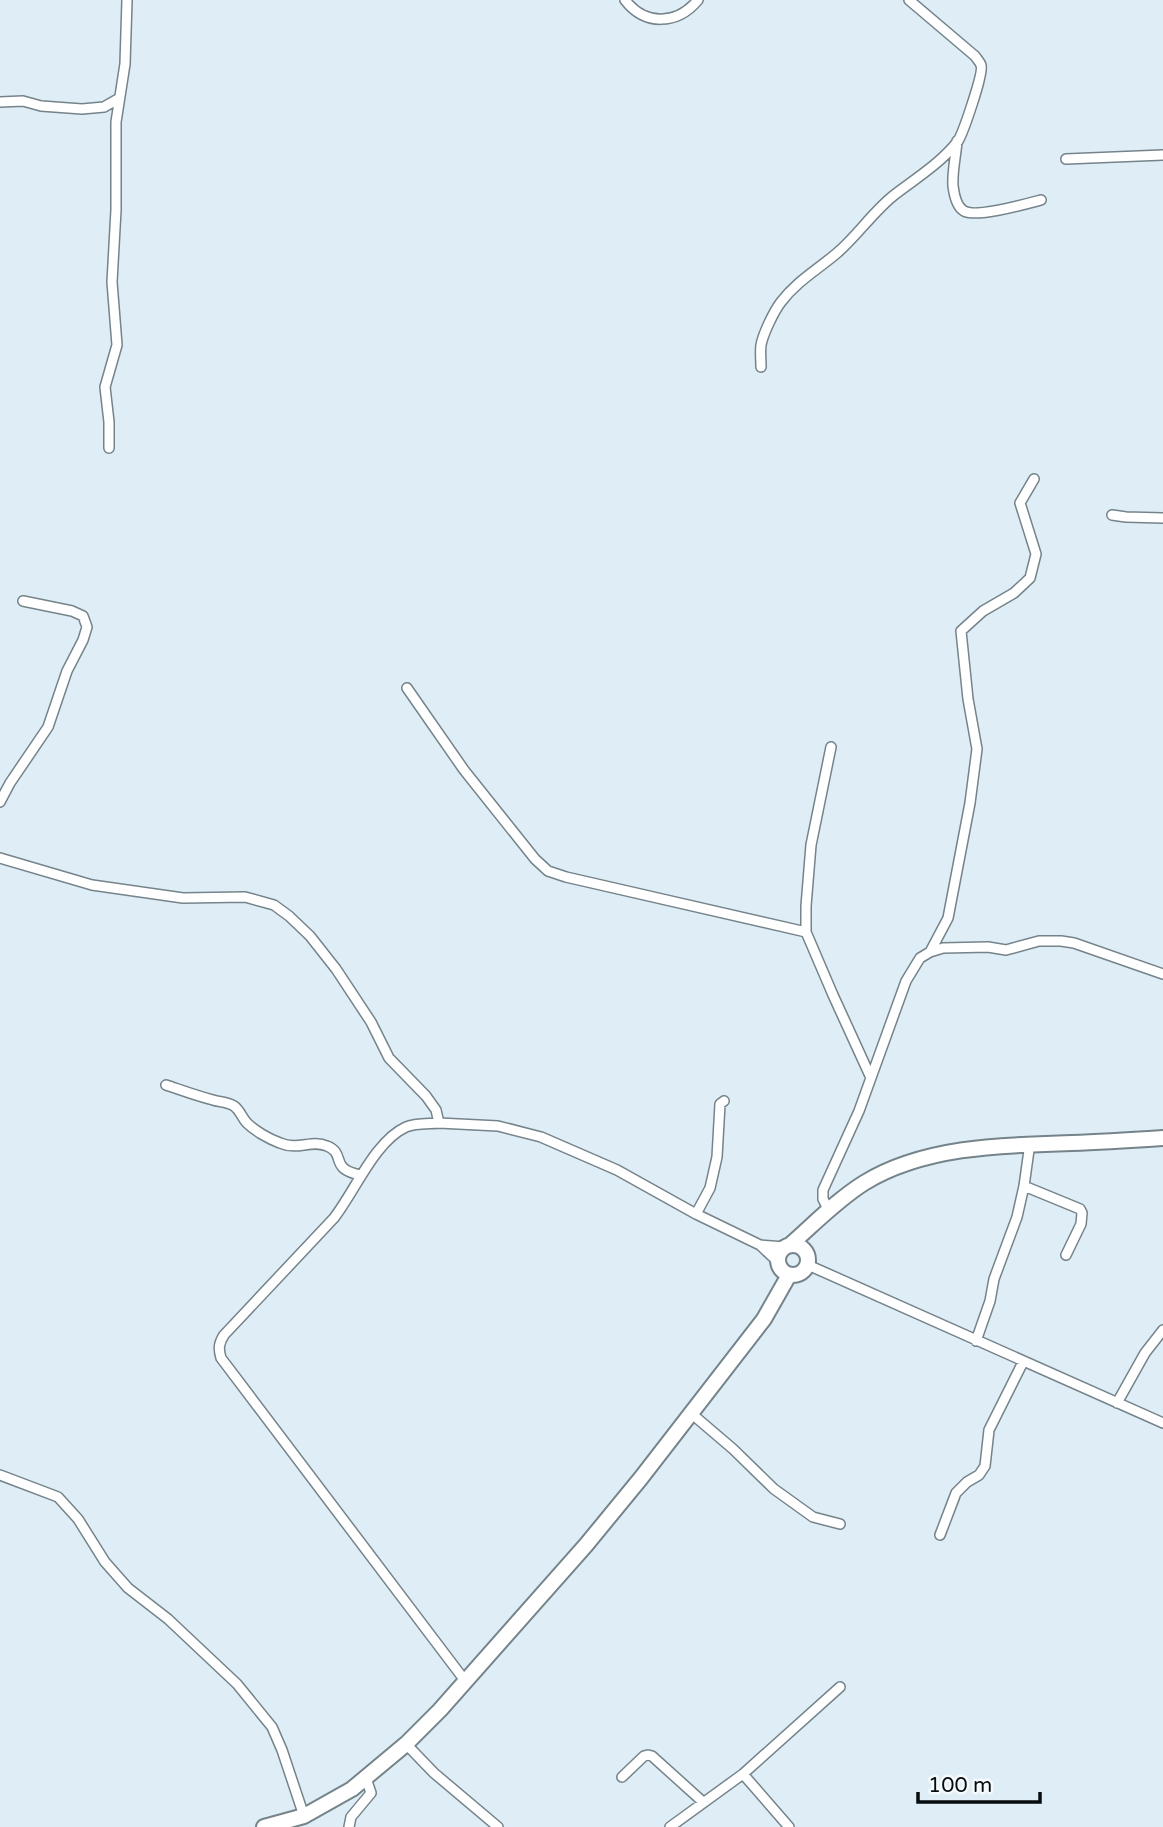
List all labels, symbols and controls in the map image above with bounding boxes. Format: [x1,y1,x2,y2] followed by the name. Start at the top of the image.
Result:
[918,1760,1040,1804] scale bar
[928,1773,992,1798] text: 100 m

